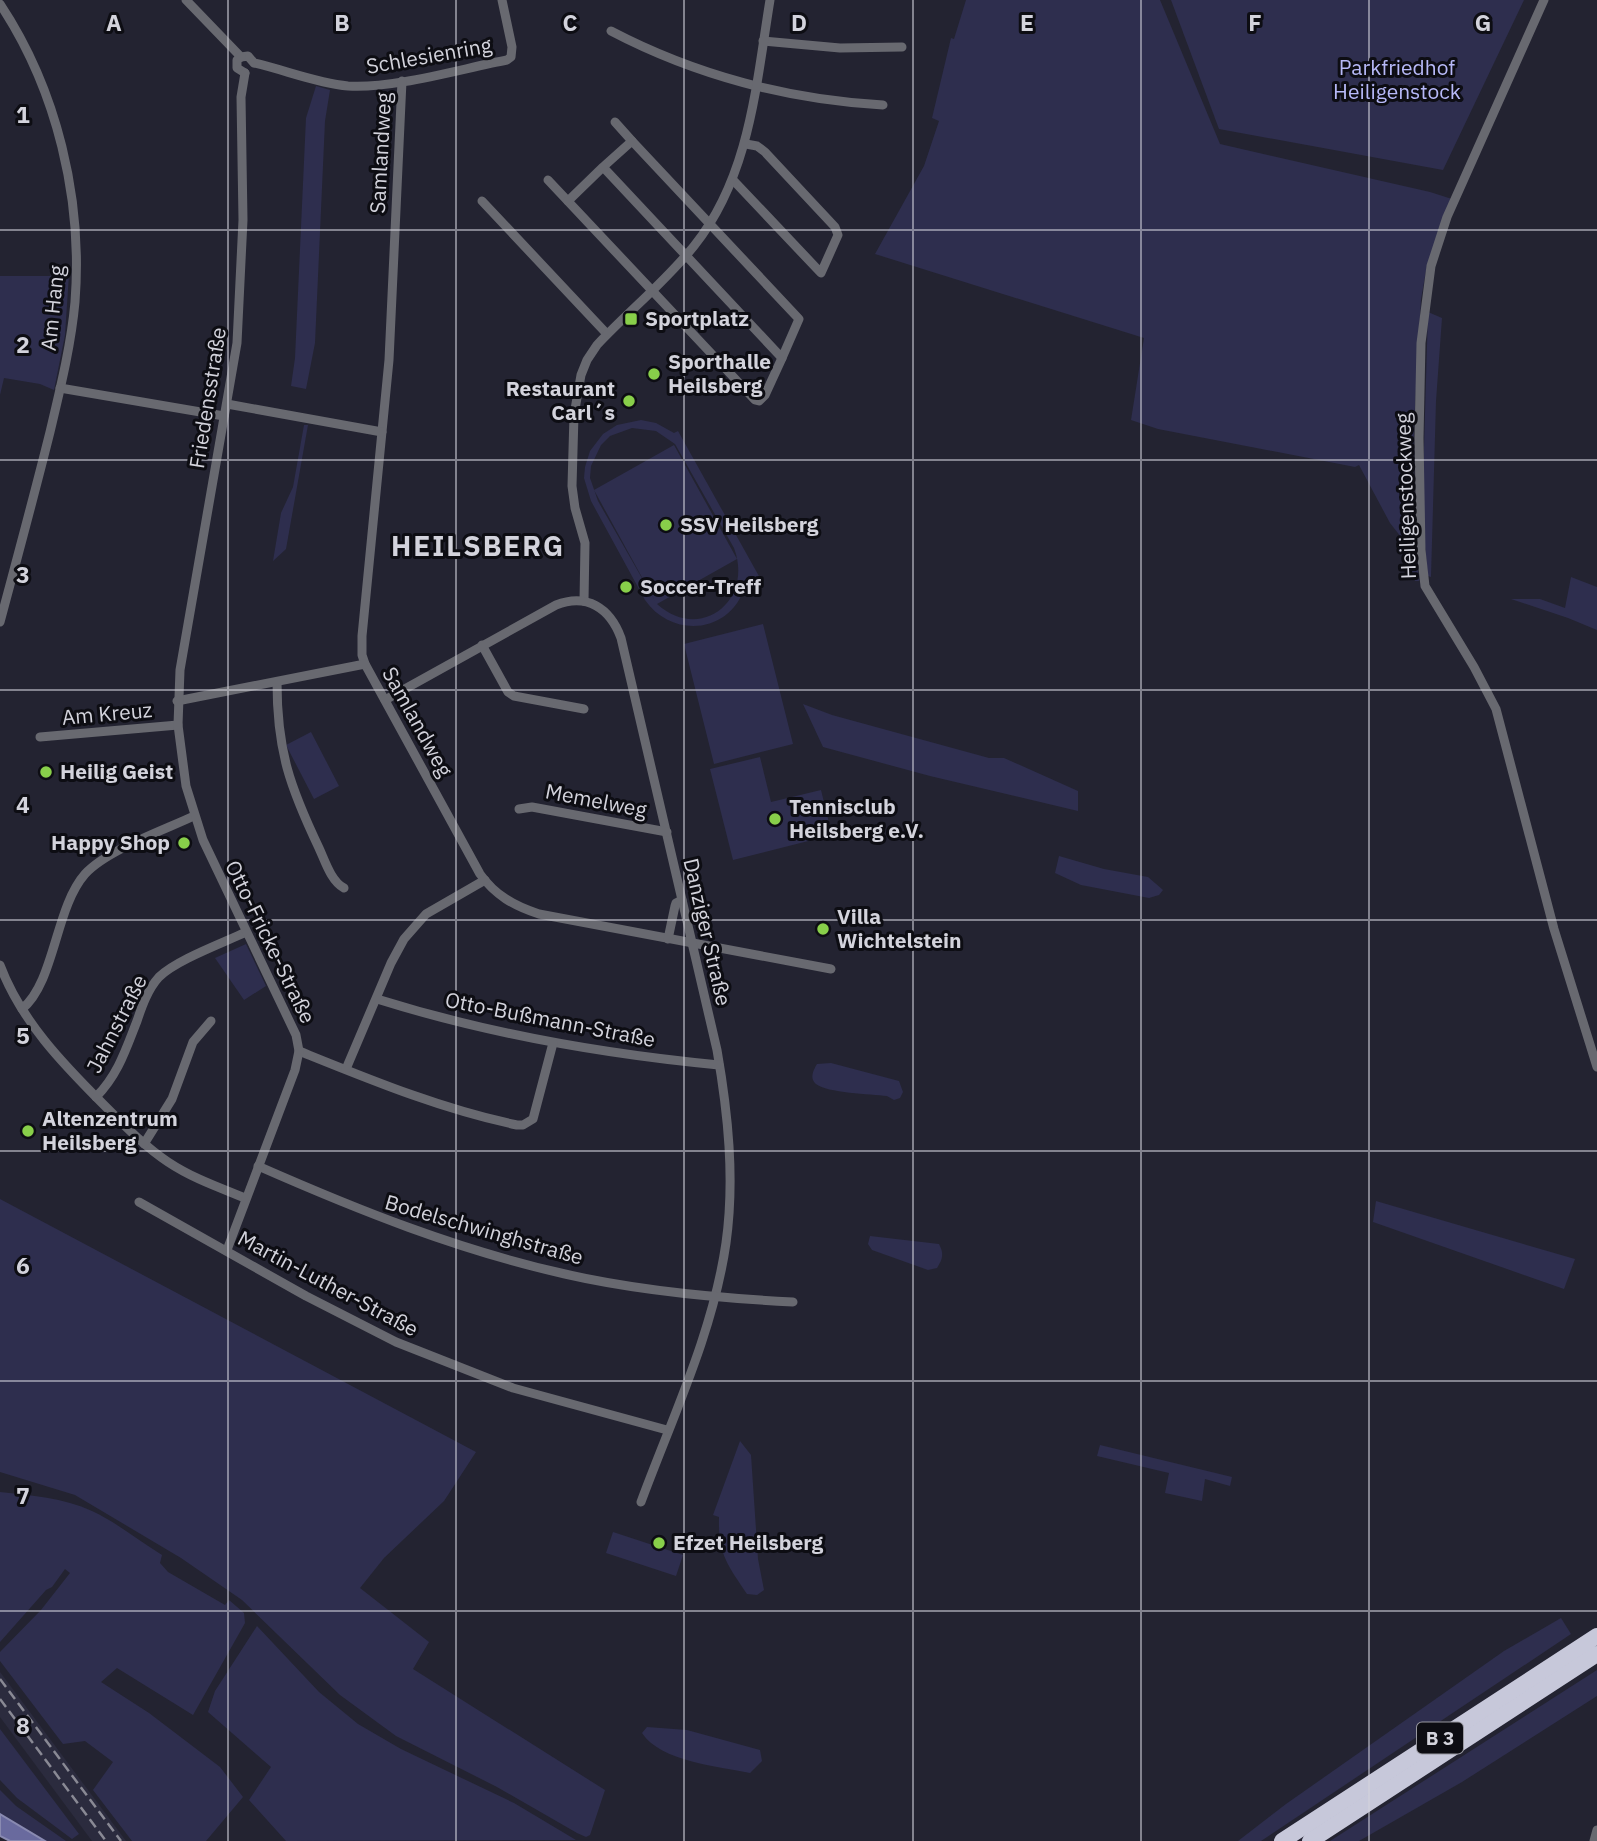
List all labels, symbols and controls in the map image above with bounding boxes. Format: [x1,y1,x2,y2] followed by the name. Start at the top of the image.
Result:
[106,7,122,37] text: A
[334,7,350,37] text: B
[563,7,578,37] text: C
[791,7,807,37] text: D
[1020,7,1034,37] text: E
[1248,7,1262,37] text: F
[1475,7,1491,37] text: G
[364,30,494,80] street label: Schlesienring
[1333,53,1461,105] park label: Parkfriedhof Heiligenstock
[363,92,397,214] street label: Samlandweg
[16,99,30,129] text: 1
[34,264,70,352] street label: Am Hang
[645,304,749,332] place label: Sportplatz
[623,311,639,327] marker: Sportplatz
[182,325,232,471] street label: Friedensstraße
[16,329,30,359] text: 2
[668,347,771,399] place label: Sporthalle Heilsberg
[646,366,662,382] marker: Sporthalle Heilsberg
[506,374,615,426] place label: Restaurant Carl´s
[621,393,637,409] marker: Restaurant Carl´s
[1388,412,1422,580] street label: Heiligenstockweg
[680,510,819,538] place label: SSV Heilsberg
[658,517,674,533] marker: SSV Heilsberg
[391,527,565,564] district label: HEILSBERG
[16,559,30,589] text: 3
[640,572,761,600] place label: Soccer-Treff
[618,579,634,595] marker: Soccer-Treff
[376,662,460,781] street label: Samlandweg
[61,695,154,731] street label: Am Kreuz
[60,757,173,785] place label: Heilig Geist
[38,764,54,780] marker: Heilig Geist
[543,776,649,824] street label: Memelweg
[16,789,30,819] text: 4
[789,792,924,844] place label: Tennisclub Heilsberg e.V.
[767,811,783,827] marker: Tennisclub Heilsberg e.V.
[51,828,170,856] place label: Happy Shop
[176,835,192,851] marker: Happy Shop
[219,855,323,1028] street label: Otto-Fricke-Straße
[677,855,739,1008] street label: Danziger Straße
[837,902,962,954] place label: Villa Wichtelstein
[815,921,831,937] marker: Villa Wichtelstein
[79,970,153,1078] street label: Jahnstraße
[443,985,658,1053] street label: Otto-Bußmann-Straße
[16,1020,30,1050] text: 5
[42,1104,178,1156] place label: Altenzentrum Heilsberg
[20,1123,36,1139] marker: Altenzentrum Heilsberg
[382,1187,587,1271] street label: Bodelschwinghstraße
[233,1224,424,1343] street label: Martin-Luther-Straße
[16,1250,30,1280] text: 6
[16,1480,30,1510] text: 7
[673,1528,823,1556] place label: Efzet Heilsberg
[651,1535,667,1551] marker: Efzet Heilsberg
[16,1710,30,1740] text: 8
[1417,1722,1463,1754] road number: B 3

